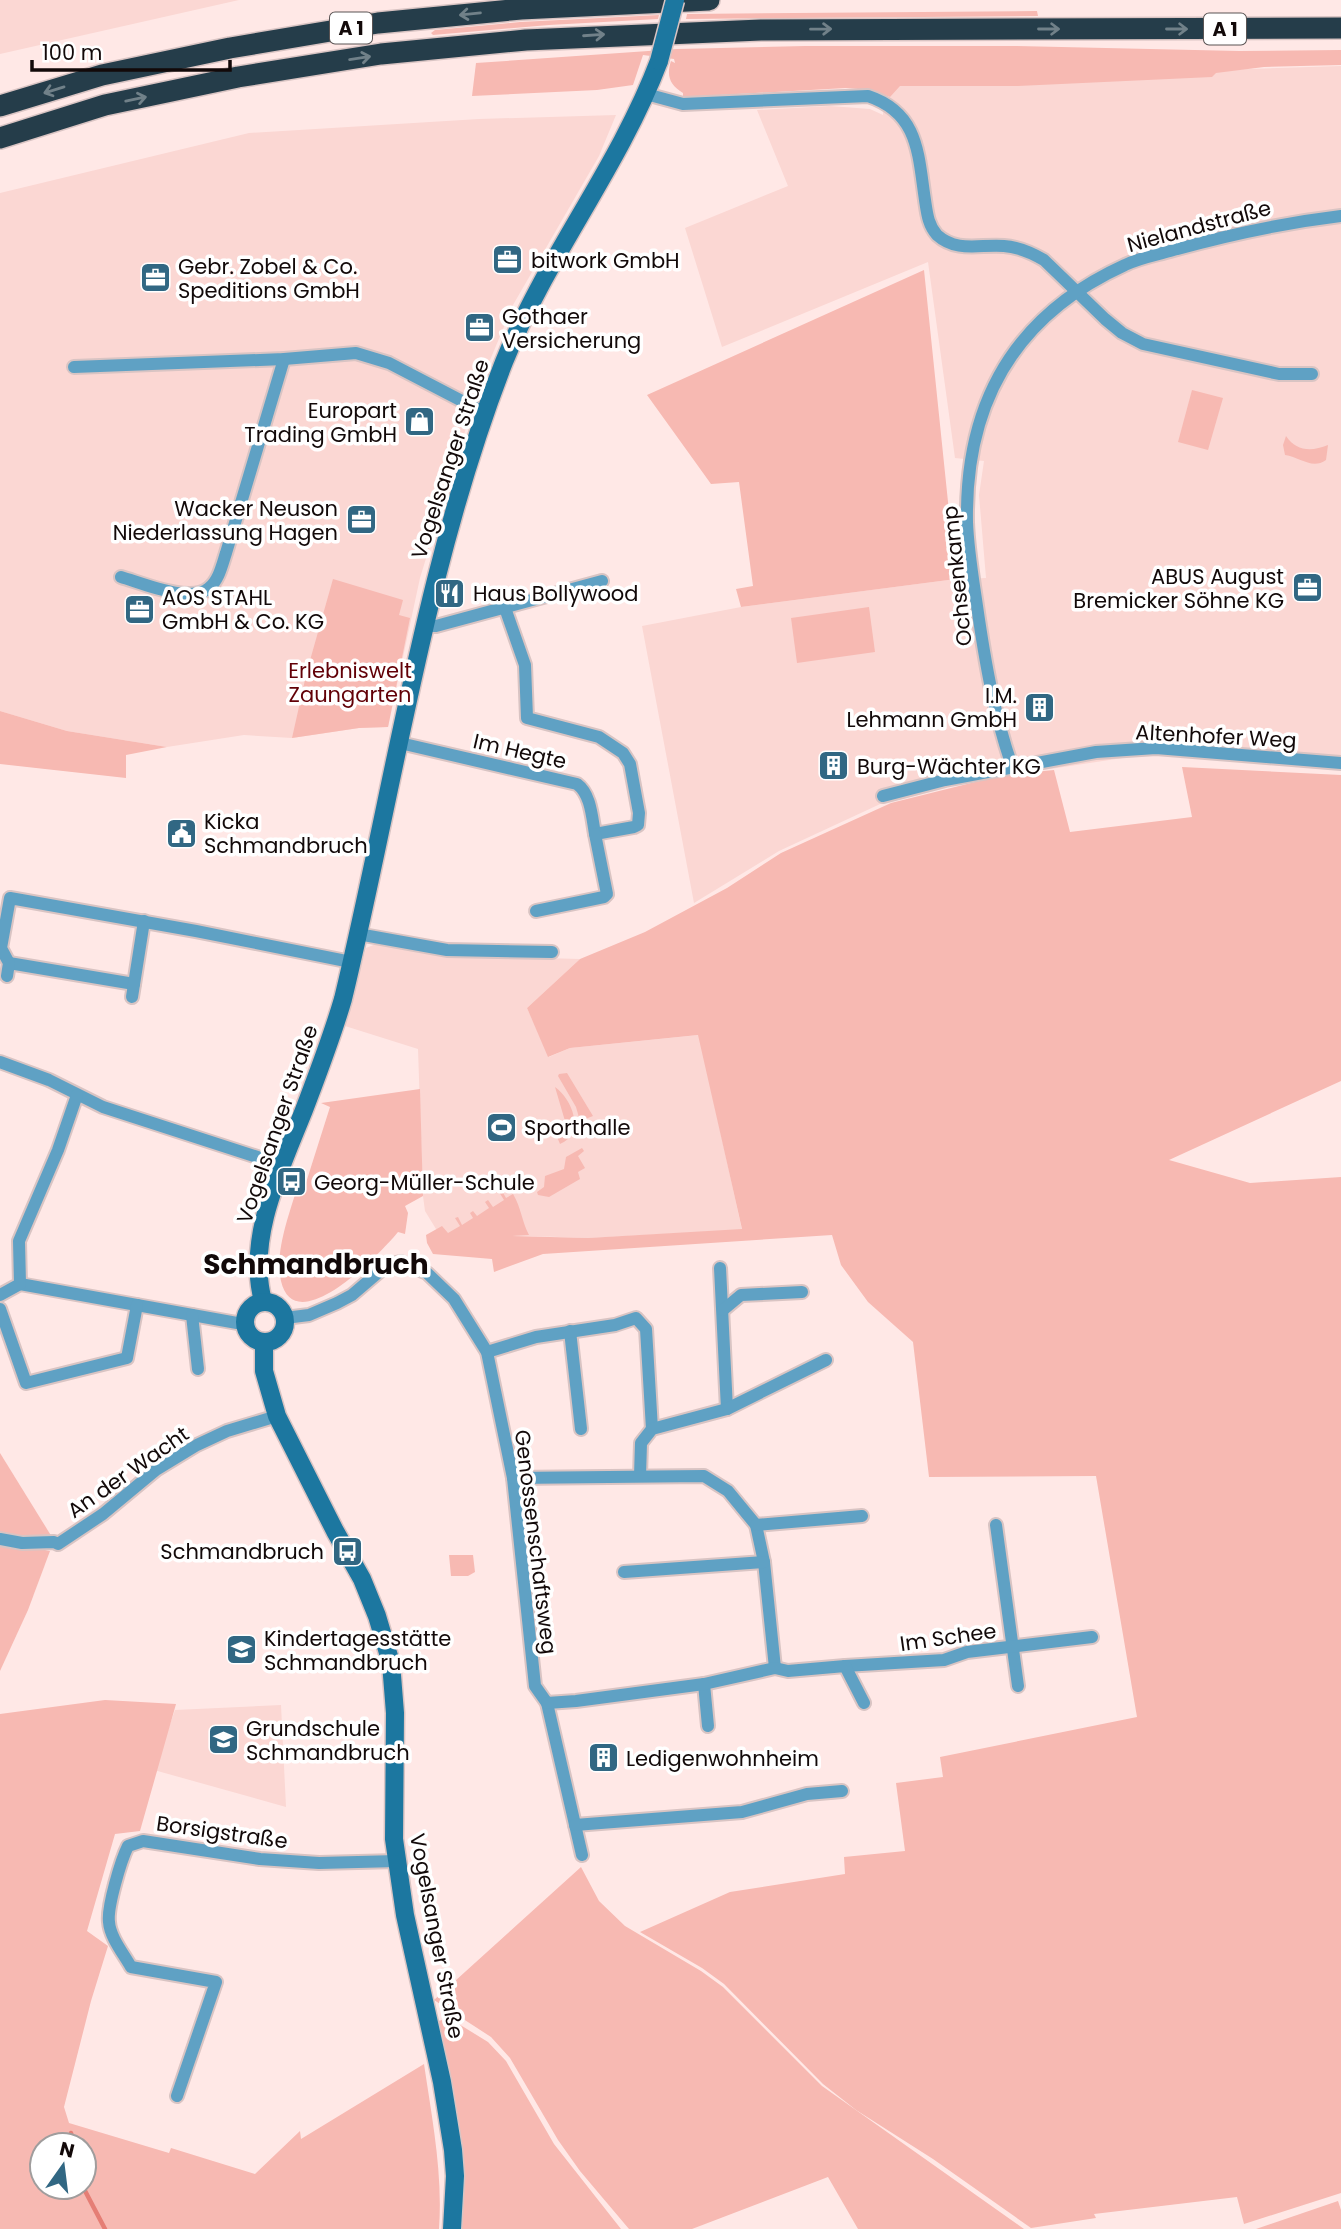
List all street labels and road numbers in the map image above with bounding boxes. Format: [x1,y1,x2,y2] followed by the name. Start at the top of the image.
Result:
[330,12,372,44] road number: A 1
[1204,14,1246,44] road number: A 1
[1124,193,1274,259] street label: Nielandstraße
[404,355,496,563] street label: Vogelsanger Straße
[935,504,979,648] street label: Ochsenkamp
[1135,717,1297,755] street label: Altenhofer Weg
[471,726,569,776] street label: Im Hegte
[229,1021,325,1227] street label: Vogelsanger Straße
[61,1419,195,1525] street label: An der Wacht
[508,1428,564,1656] street label: Genossenschaftsweg
[898,1616,998,1658] street label: Im Schee
[154,1808,290,1856] street label: Borsigstraße
[403,1831,471,2041] street label: Vogelsanger Straße

